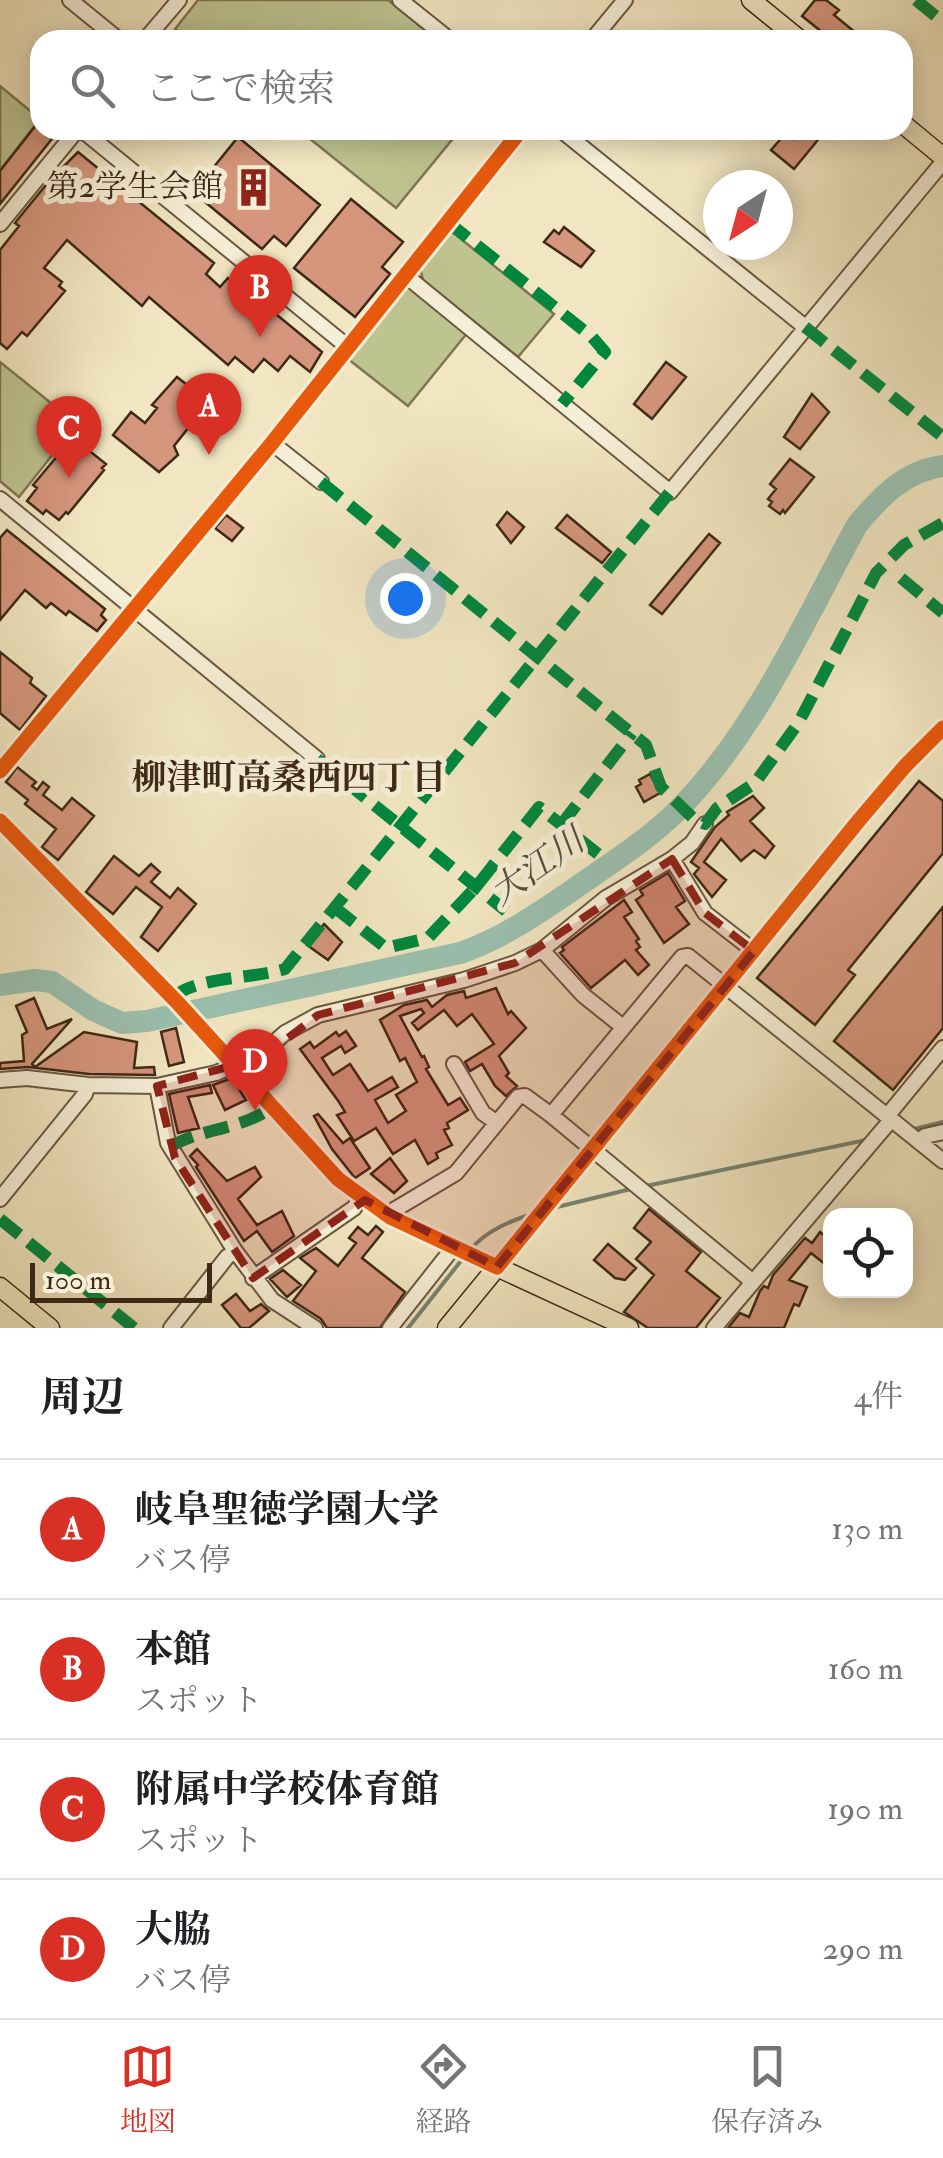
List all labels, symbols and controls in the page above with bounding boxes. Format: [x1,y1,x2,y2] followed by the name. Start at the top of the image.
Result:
[30,30,913,140] search box
[65,58,120,113] icon: search
[145,65,335,113] text: ここで検索
[232,166,274,208] building icon: 第2学生会館
[47,167,223,207] place label: 第2学生会館
[703,170,793,260] north arrow
[228,255,292,337] pin: B
[176,372,242,455] pin: A
[36,396,102,478] pin: C
[380,573,431,624] your location
[131,756,447,800] district label: 柳津町高桑西四丁目
[481,817,596,915] water label: 大江川
[222,1028,288,1111] pin: D
[823,1208,913,1298] map controls
[823,1208,913,1298] button: locate
[30,1258,212,1302] scale bar
[45,1263,111,1298] text: 100 m
[40,1372,124,1424] text: 周辺
[854,1377,903,1417] text: 4件
[135,1486,439,1534] text: 岐阜聖徳学園大学
[62,1509,83,1549] text: A
[831,1509,903,1549] text: 130 m
[135,1541,231,1581] text: バス停
[135,1626,211,1674] text: 本館
[62,1649,83,1689] text: B
[828,1649,903,1689] text: 160 m
[135,1681,263,1721] text: スポット
[135,1766,439,1814] text: 附属中学校体育館
[61,1789,84,1829] text: C
[827,1789,903,1829] text: 190 m
[135,1821,263,1861] text: スポット
[135,1906,211,1954] text: 大脇
[59,1929,86,1969] text: D
[822,1929,903,1969] text: 290 m
[135,1961,231,2001] text: バス停
[120,2039,176,2140] tab: 地図
[415,2039,471,2140] tab: 経路
[711,2039,823,2140] tab: 保存済み

